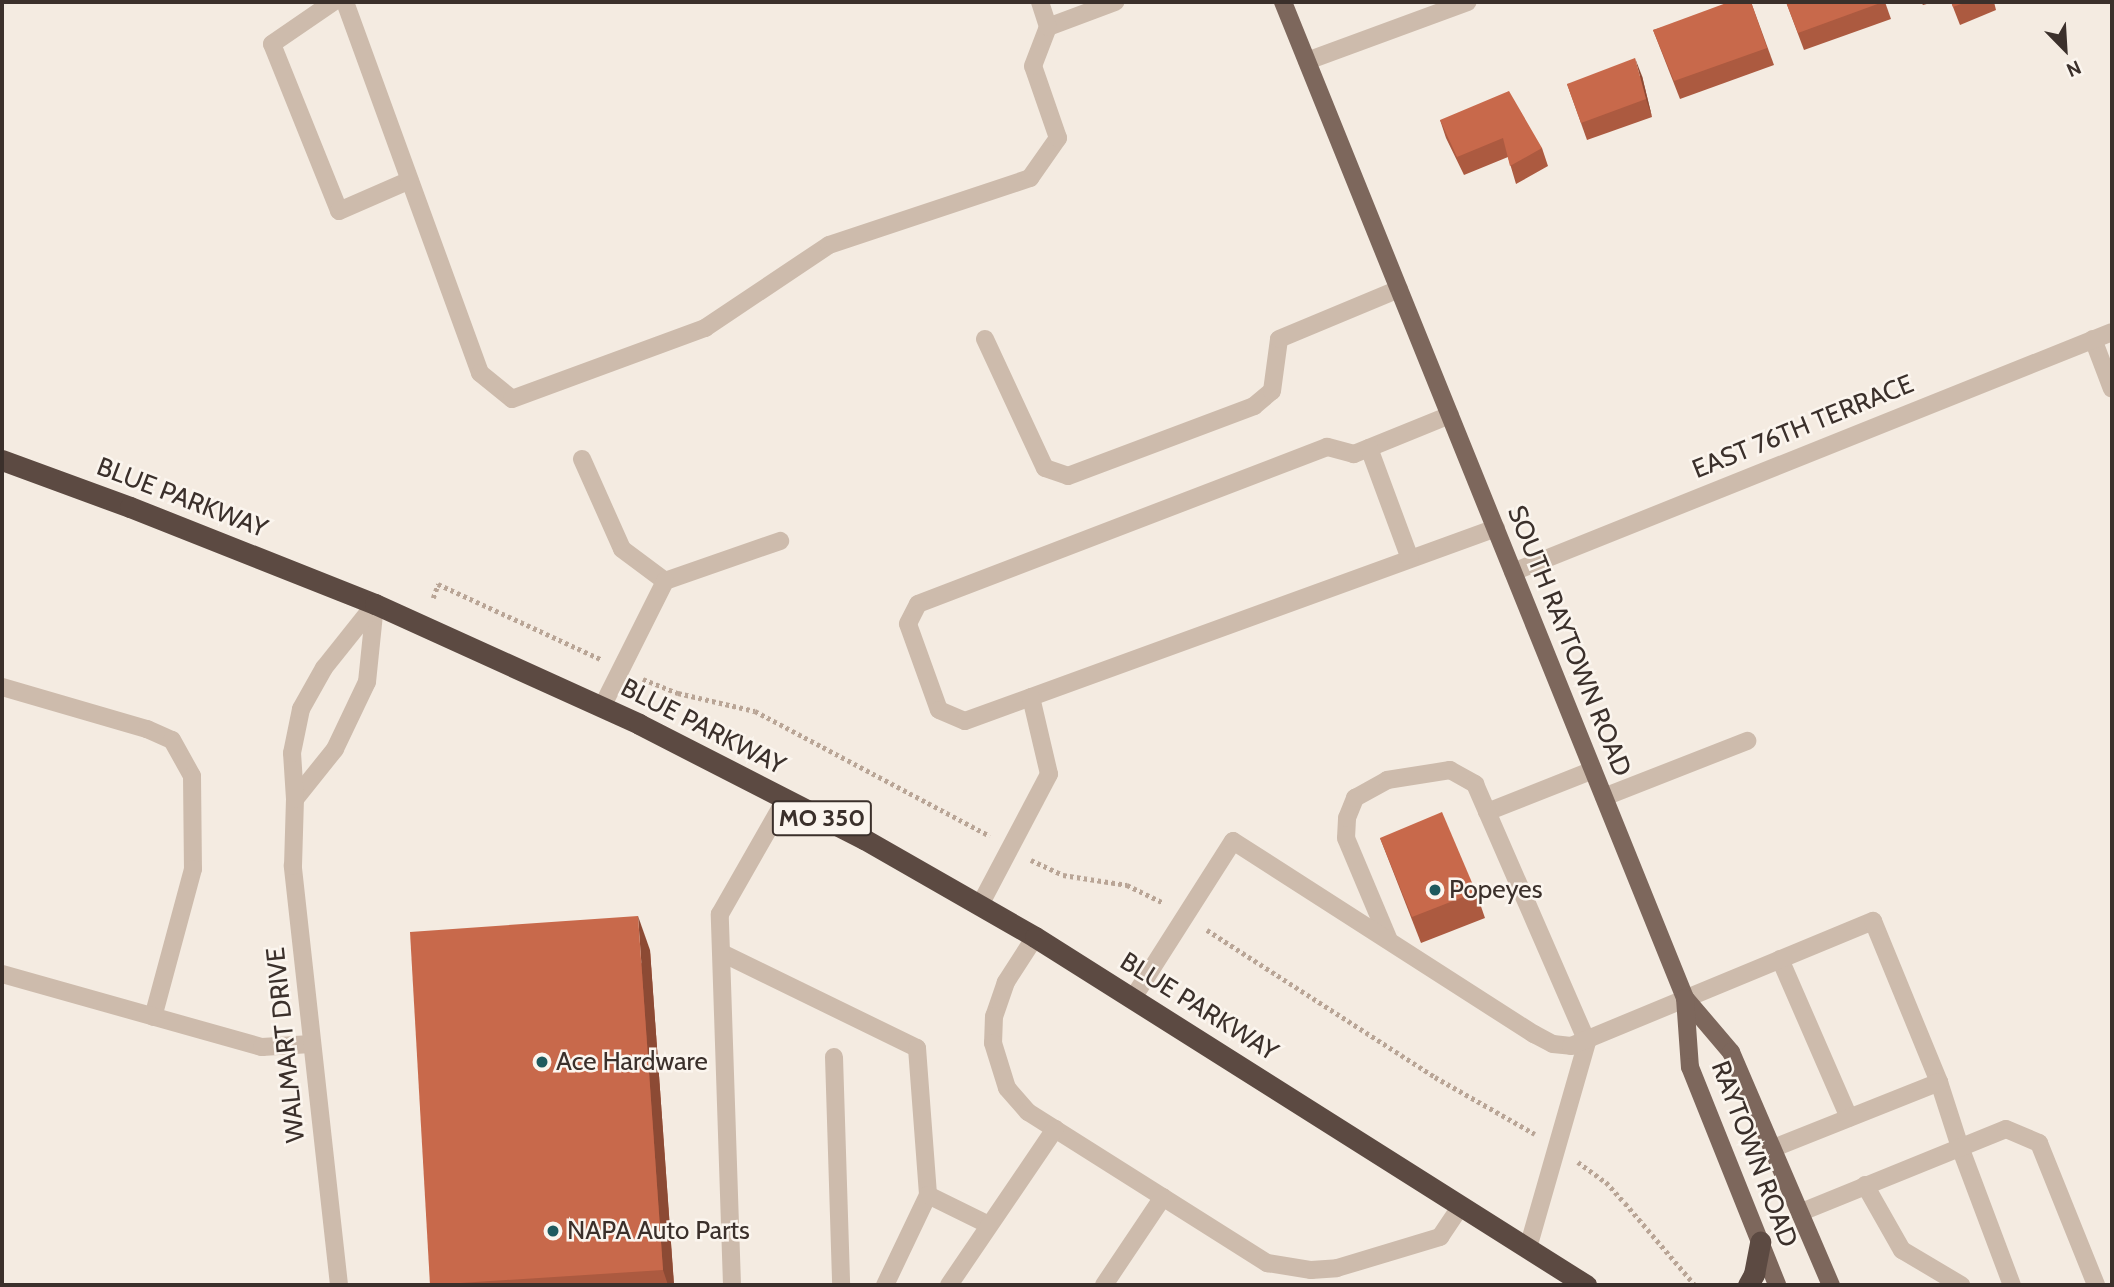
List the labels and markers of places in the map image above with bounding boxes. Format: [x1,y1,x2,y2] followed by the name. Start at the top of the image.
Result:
[1449,874,1542,906] place label: Popeyes
[1427,882,1443,898] marker: Popeyes
[556,1046,708,1078] place label: Ace Hardware
[534,1054,550,1070] marker: Ace Hardware
[567,1215,750,1247] place label: NAPA Auto Parts
[545,1223,561,1239] marker: NAPA Auto Parts

